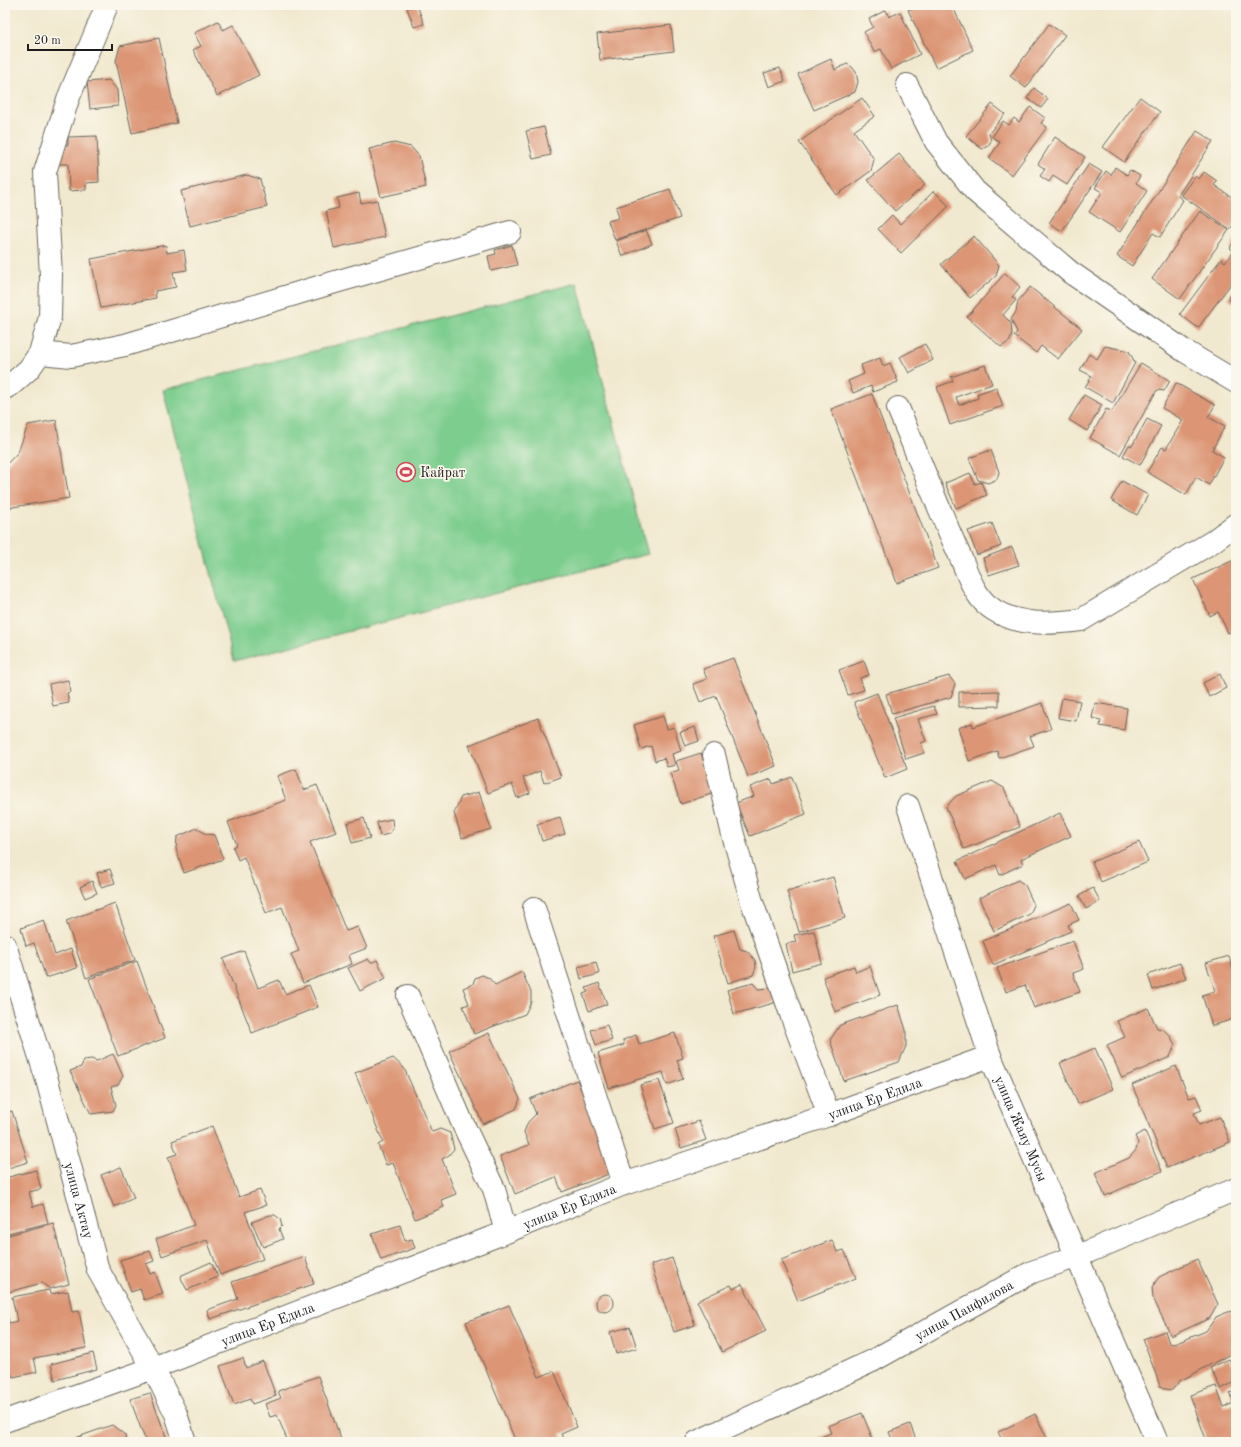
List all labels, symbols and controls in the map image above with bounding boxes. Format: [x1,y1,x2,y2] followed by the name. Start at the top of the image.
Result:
[28,26,112,52] scale bar
[34,35,61,47] text: 20 m
[395,461,417,483] sports icon: Кайрат
[420,466,466,480] place label: Кайрат
[991,1074,1049,1184] street label: улица Жаяу Мусы
[826,1076,924,1123] street label: улица Ер Едила
[61,1161,95,1241] street label: улица Актау
[521,1182,618,1232] street label: улица Ер Едила
[913,1278,1016,1344] street label: улица Панфилова
[219,1300,317,1349] street label: улица Ер Едила

